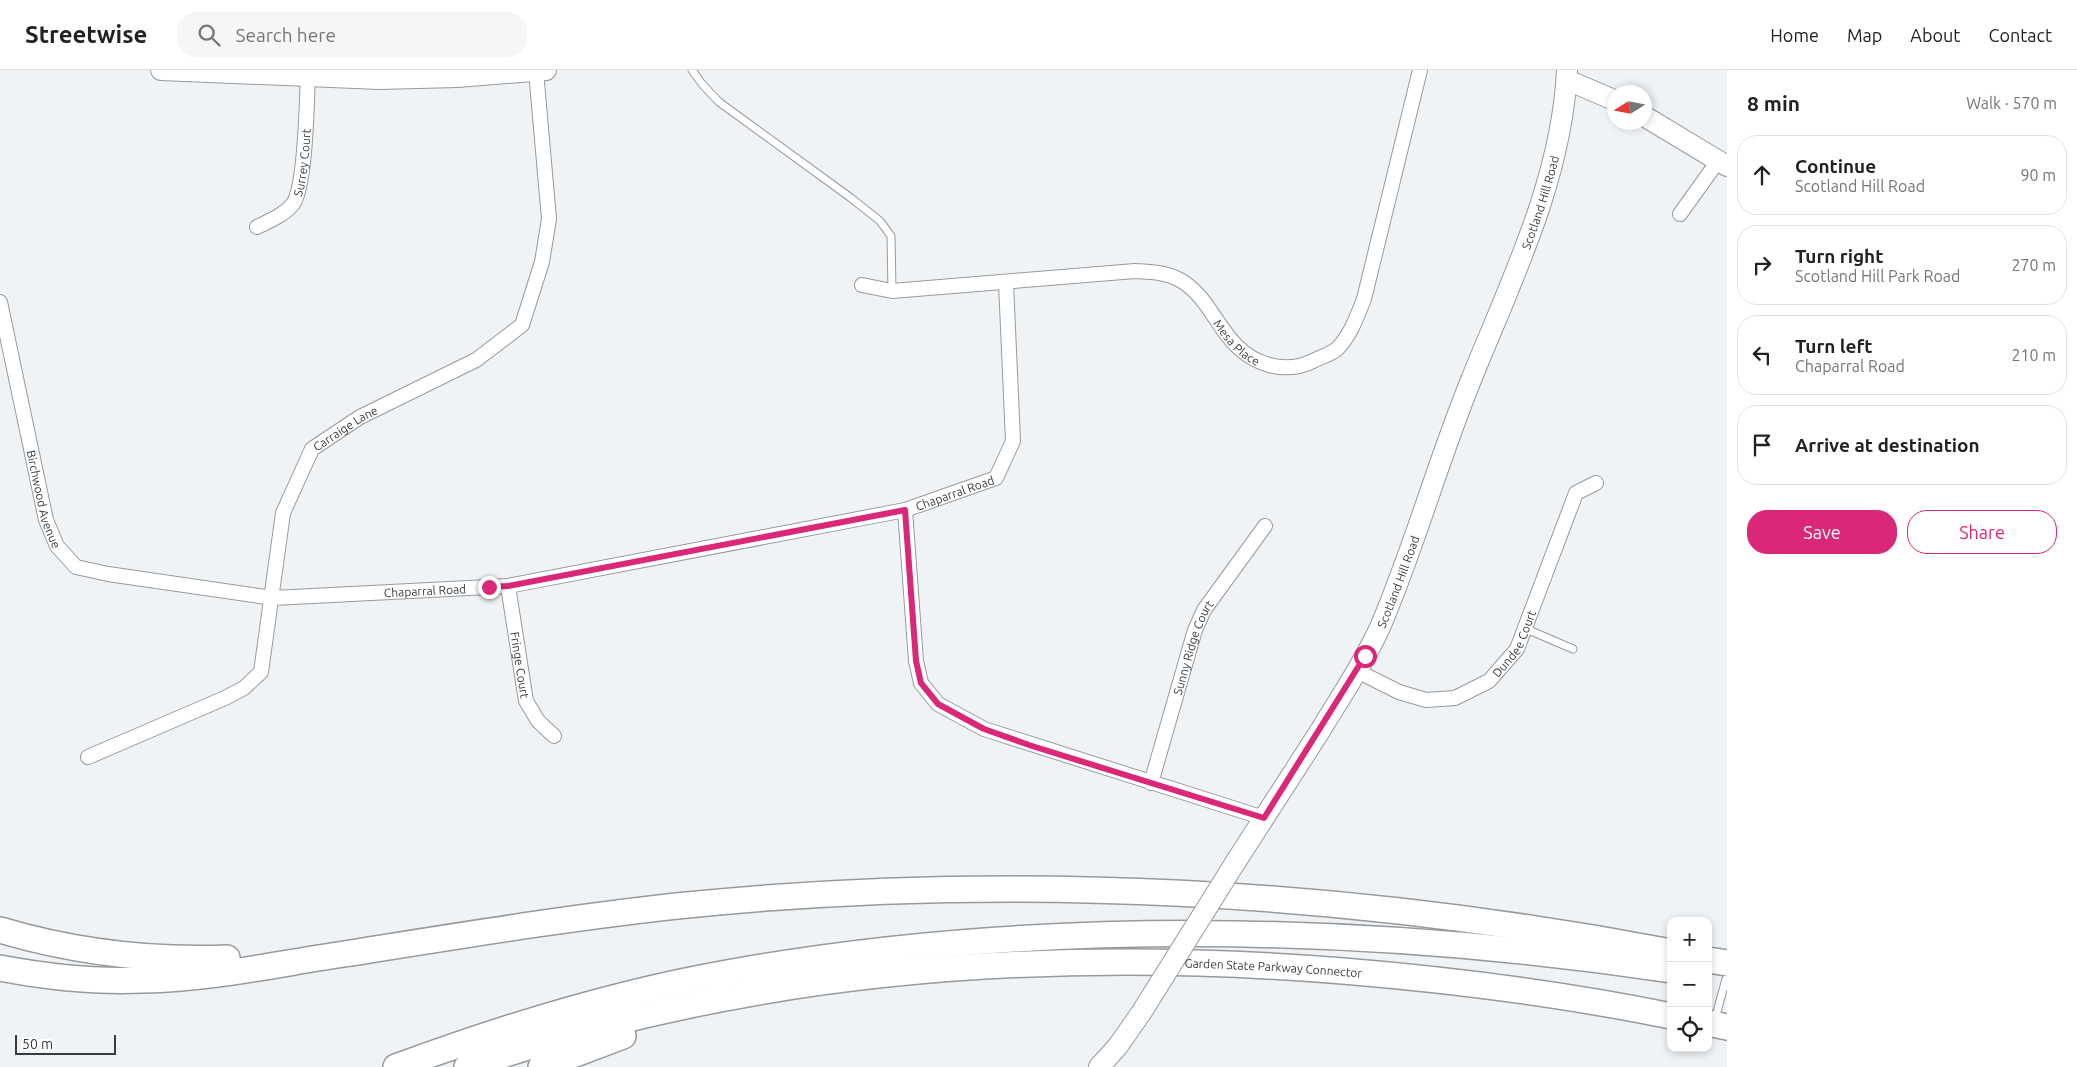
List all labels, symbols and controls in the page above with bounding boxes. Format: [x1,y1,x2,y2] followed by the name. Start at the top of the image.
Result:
[177,12,527,57] search box
[25,21,147,48] text: Streetwise
[195,21,223,49] icon: search
[235,24,336,46] text: Search here
[1770,25,1819,45] text: Home
[1847,25,1882,45] text: Map
[1910,25,1960,45] text: About
[1988,25,2052,45] text: Contact
[1607,85,1652,130] north arrow
[1747,91,1800,115] text: 8 min
[1966,94,2057,112] text: Walk · 570 m
[291,128,312,198] street label: Surrey Court
[1519,154,1561,251] street label: Scotland Hill Road
[1795,155,1876,177] text: Continue
[1748,161,1776,189] icon: ahead
[2020,166,2056,184] text: 90 m
[1795,177,1925,195] text: Scotland Hill Road
[1795,245,1883,267] text: Turn right
[1748,251,1776,279] icon: right
[2011,256,2056,274] text: 270 m
[1795,267,1960,285] text: Scotland Hill Park Road
[1212,317,1262,367] street label: Mesa Place
[1795,335,1873,357] text: Turn left
[1748,341,1776,369] icon: left
[2011,346,2056,364] text: 210 m
[1795,357,1905,375] text: Chaparral Road
[310,403,379,453] street label: Carraige Lane
[1748,431,1776,459] icon: arrive
[1795,434,1980,456] text: Arrive at destination
[25,449,64,550] street label: Birchwood Avenue
[914,473,996,512] street label: Chaparral Road
[1747,510,1897,554] button: Save
[1907,510,2057,554] button: Share
[1374,534,1421,630] street label: Scotland Hill Road
[478,576,501,599] route end
[383,582,466,599] street label: Chaparral Road
[1170,597,1216,696] street label: Sunny Ridge Court
[1489,608,1538,679] street label: Dundee Court
[509,631,532,700] street label: Fringe Court
[1354,645,1377,668] route start
[1667,917,1712,1052] map controls
[1667,917,1712,962] button: +
[1184,956,1363,979] street label: Garden State Parkway Connector
[1667,962,1712,1007] button: −
[1667,1007,1712,1052] button: locate
[15,1032,116,1055] scale bar
[22,1036,53,1052] text: 50 m

